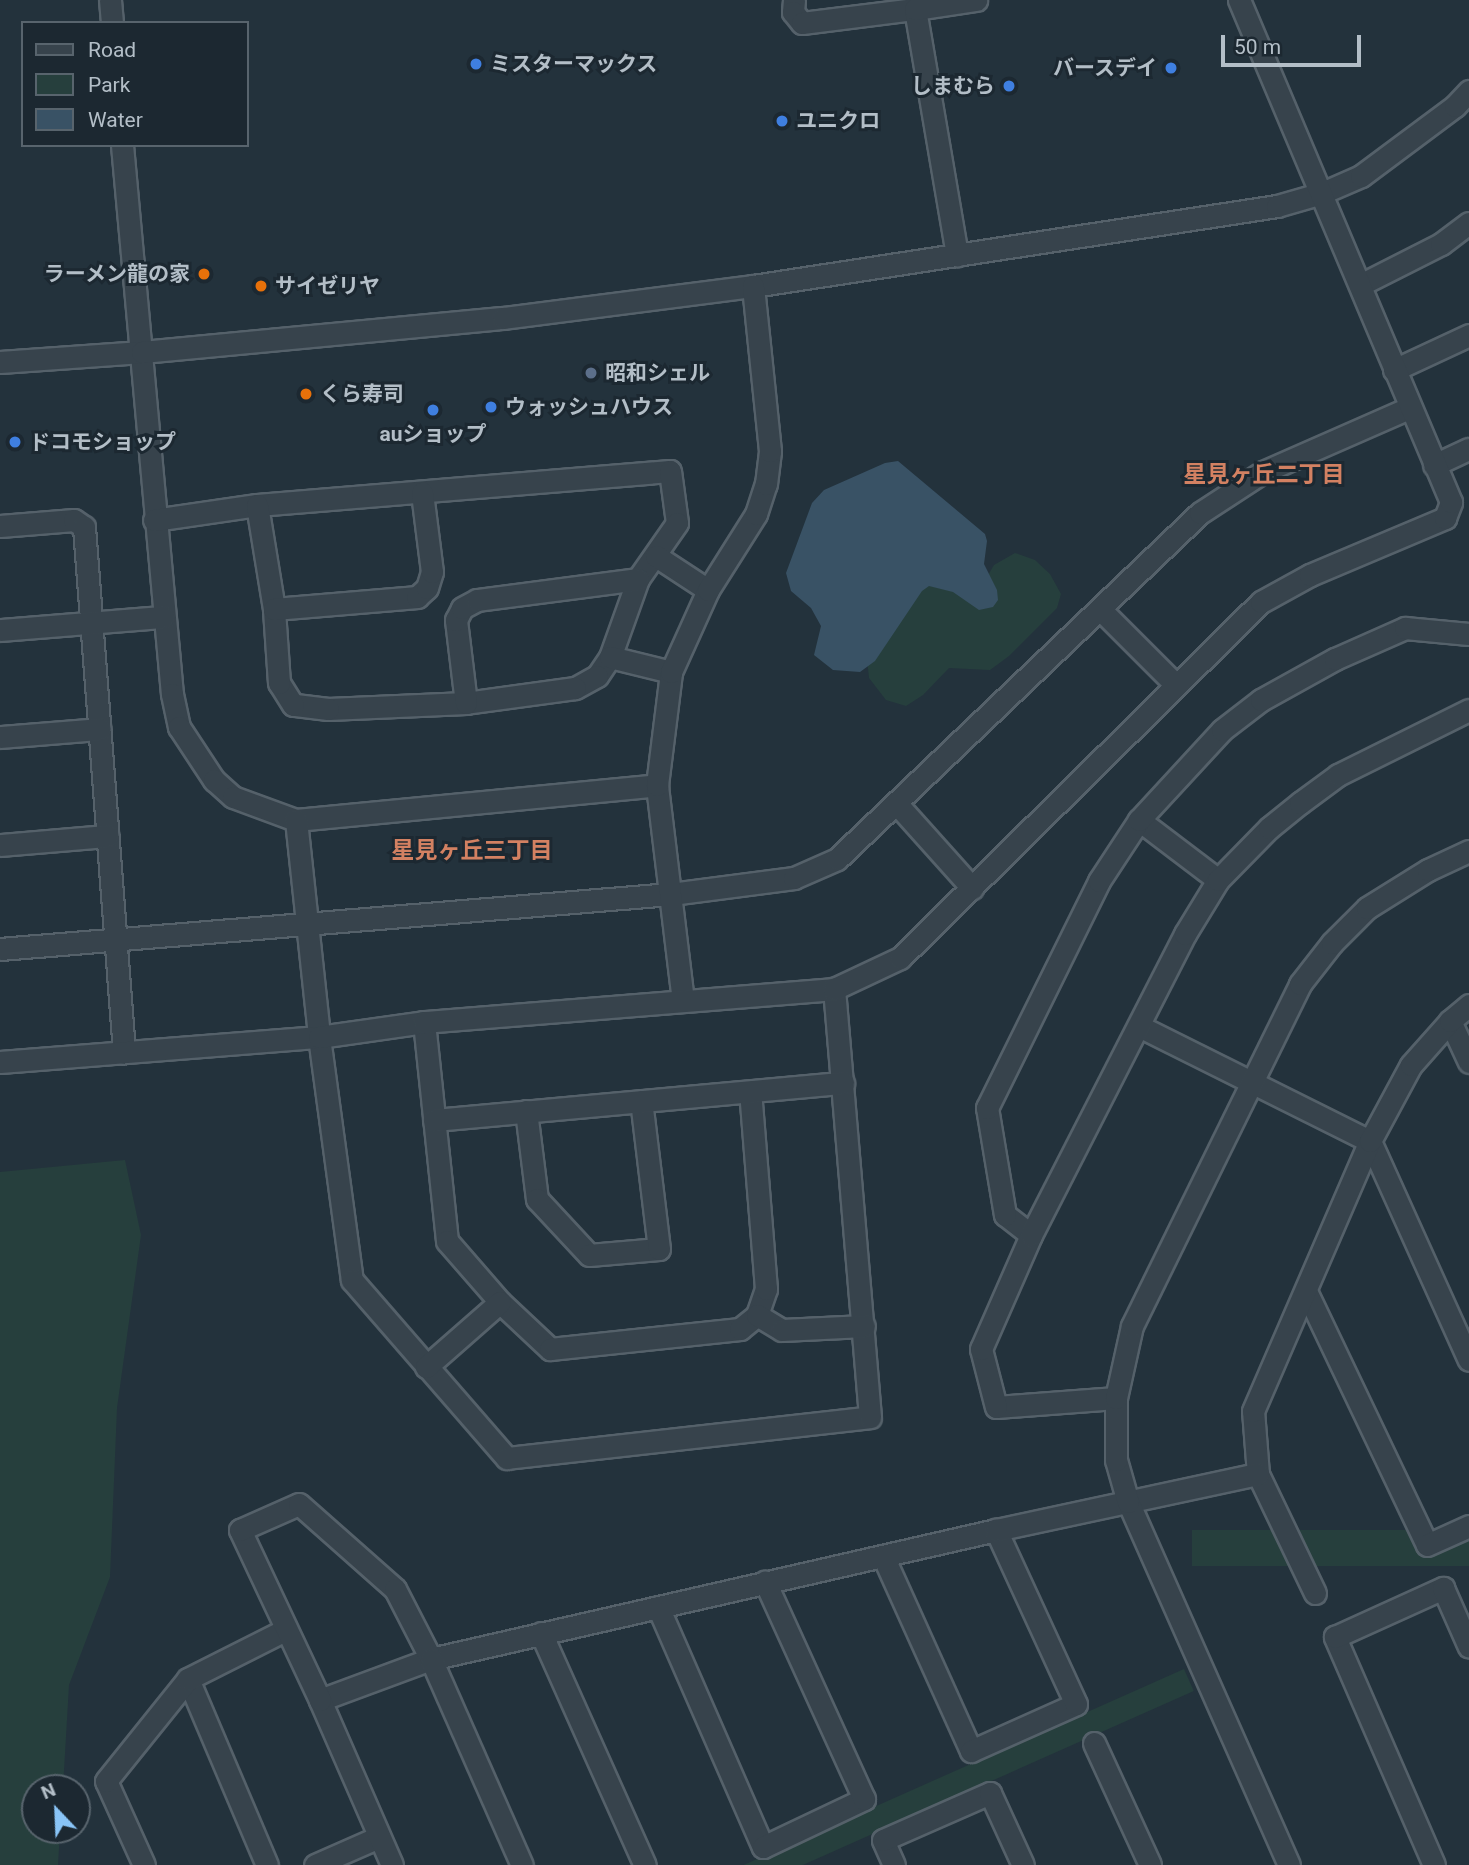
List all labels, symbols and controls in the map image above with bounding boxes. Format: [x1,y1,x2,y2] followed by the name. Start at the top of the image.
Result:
[21,21,248,147] legend
[1224,21,1364,65] scale bar
[1234,35,1281,59] text: 50 m
[88,38,136,62] text: Road
[490,51,658,77] place label: ミスターマックス
[1052,55,1157,81] place label: バースデイ
[468,56,484,72] marker: ミスターマックス
[1163,60,1179,76] marker: バースデイ
[88,73,130,97] text: Park
[911,73,995,99] place label: しまむら
[1001,78,1017,94] marker: しまむら
[88,108,143,132] text: Water
[796,108,880,134] place label: ユニクロ
[774,113,790,129] marker: ユニクロ
[43,261,190,287] place label: ラーメン龍の家
[196,266,212,282] marker: ラーメン龍の家
[275,273,380,299] place label: サイゼリヤ
[253,278,269,294] marker: サイゼリヤ
[605,360,710,386] place label: 昭和シェル
[583,365,599,381] marker: 昭和シェル
[320,381,404,407] place label: くら寿司
[298,386,314,402] marker: くら寿司
[505,394,673,420] place label: ウォッシュハウス
[483,399,499,415] marker: ウォッシュハウス
[425,402,441,418] marker: auショップ
[380,421,486,447] place label: auショップ
[29,429,176,455] place label: ドコモショップ
[7,434,23,450] marker: ドコモショップ
[1184,461,1344,489] district label: 星見ヶ丘二丁目
[392,837,552,865] district label: 星見ヶ丘三丁目
[21,1774,91,1844] north arrow
[38,1778,59,1804] text: N

